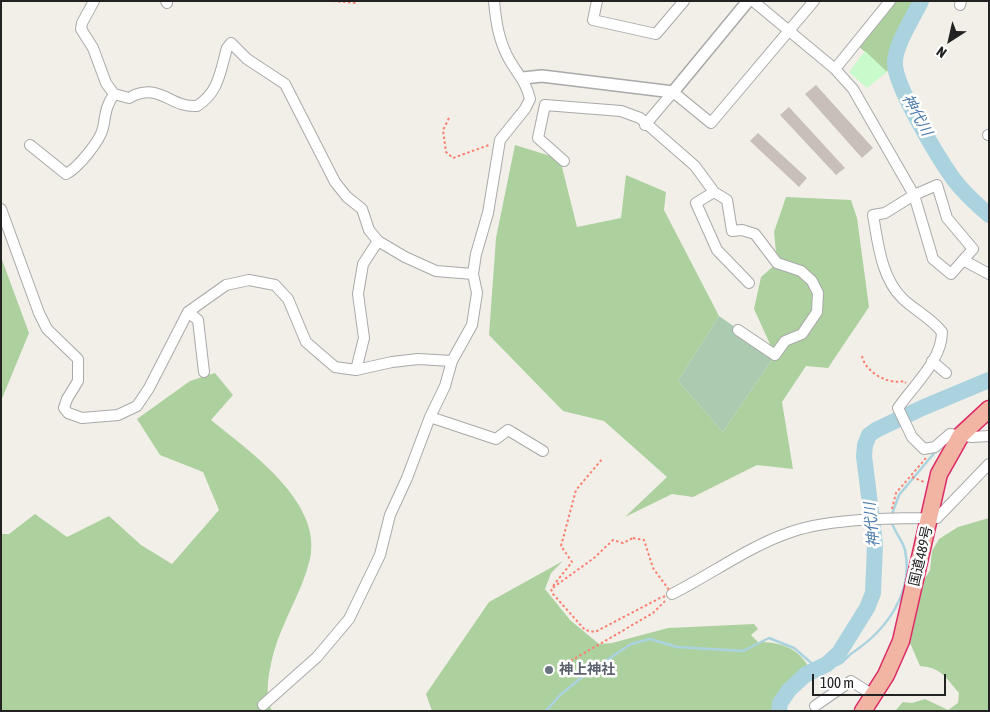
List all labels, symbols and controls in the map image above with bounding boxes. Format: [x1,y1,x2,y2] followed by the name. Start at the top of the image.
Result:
[925,15,975,65] north arrow
[933,43,949,61] text: N
[898,91,936,139] water label: 神代川
[861,502,883,548] water label: 神代川
[906,524,936,588] street label: 国道489号
[559,662,615,678] place label: 神上神社
[543,664,555,676] marker: 神上神社
[815,664,949,696] scale bar
[820,674,854,691] text: 100 m

